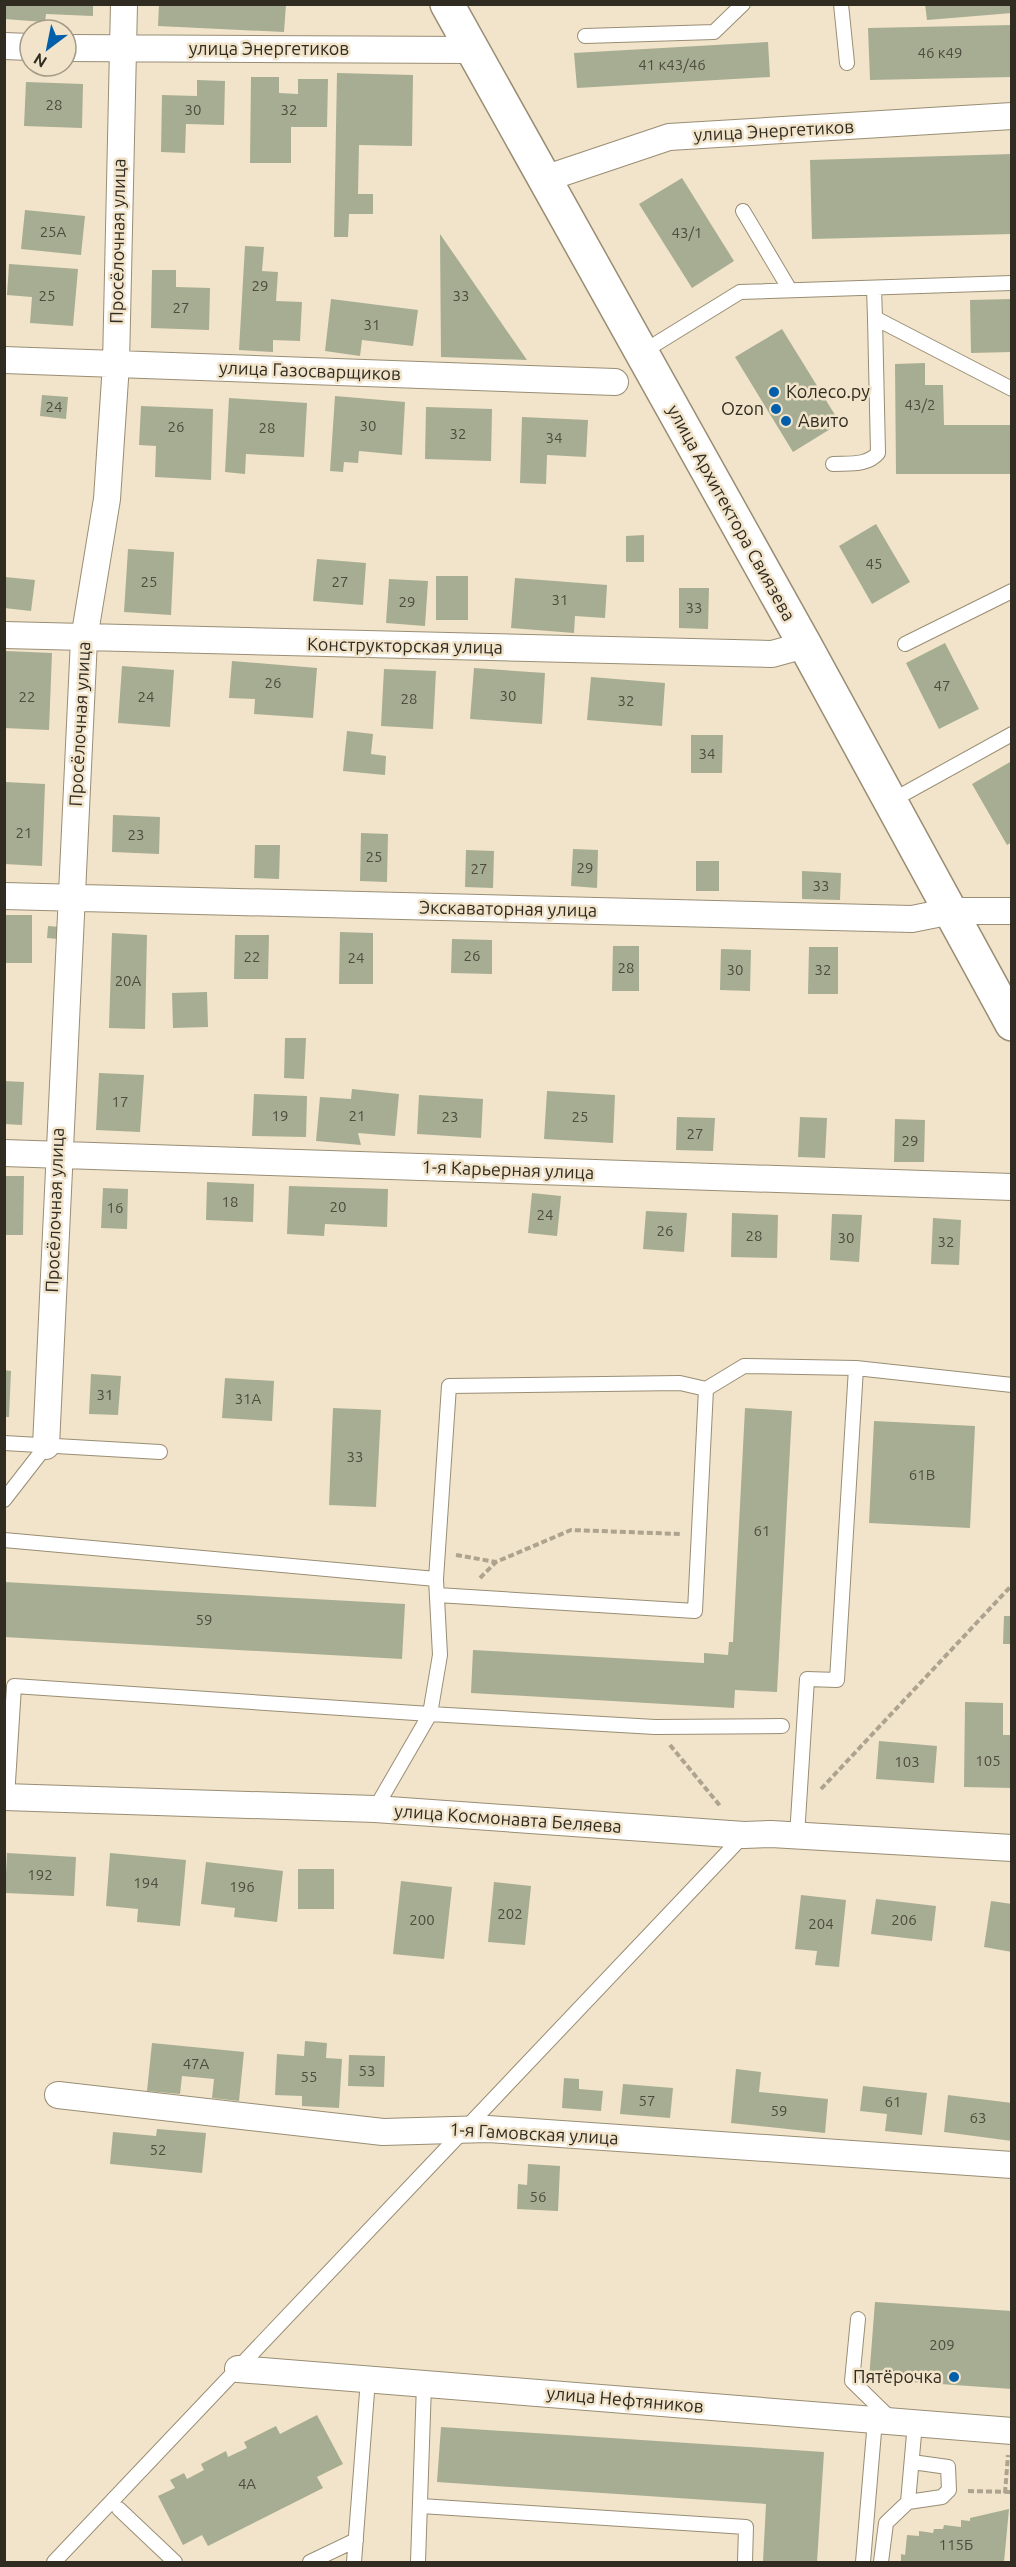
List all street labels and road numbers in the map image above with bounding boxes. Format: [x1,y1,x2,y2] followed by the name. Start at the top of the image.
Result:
[189,38,349,58] street label: улица Энергетиков
[693,116,855,144] street label: улица Энергетиков
[106,158,128,324] street label: Просёлочная улица
[219,357,401,383] street label: улица Газосварщиков
[664,401,800,624] street label: улица Архитектора Свиязева
[307,633,503,657] street label: Конструкторская улица
[65,641,93,807] street label: Просёлочная улица
[419,896,597,920] street label: Экскаваторная улица
[41,1127,67,1293] street label: Просёлочная улица
[421,1156,595,1182] street label: 1-я Карьерная улица
[394,1800,623,1836] street label: улица Космонавта Беляева
[449,2119,619,2147] street label: 1-я Гамовская улица
[546,2382,705,2416] street label: улица Нефтяников

